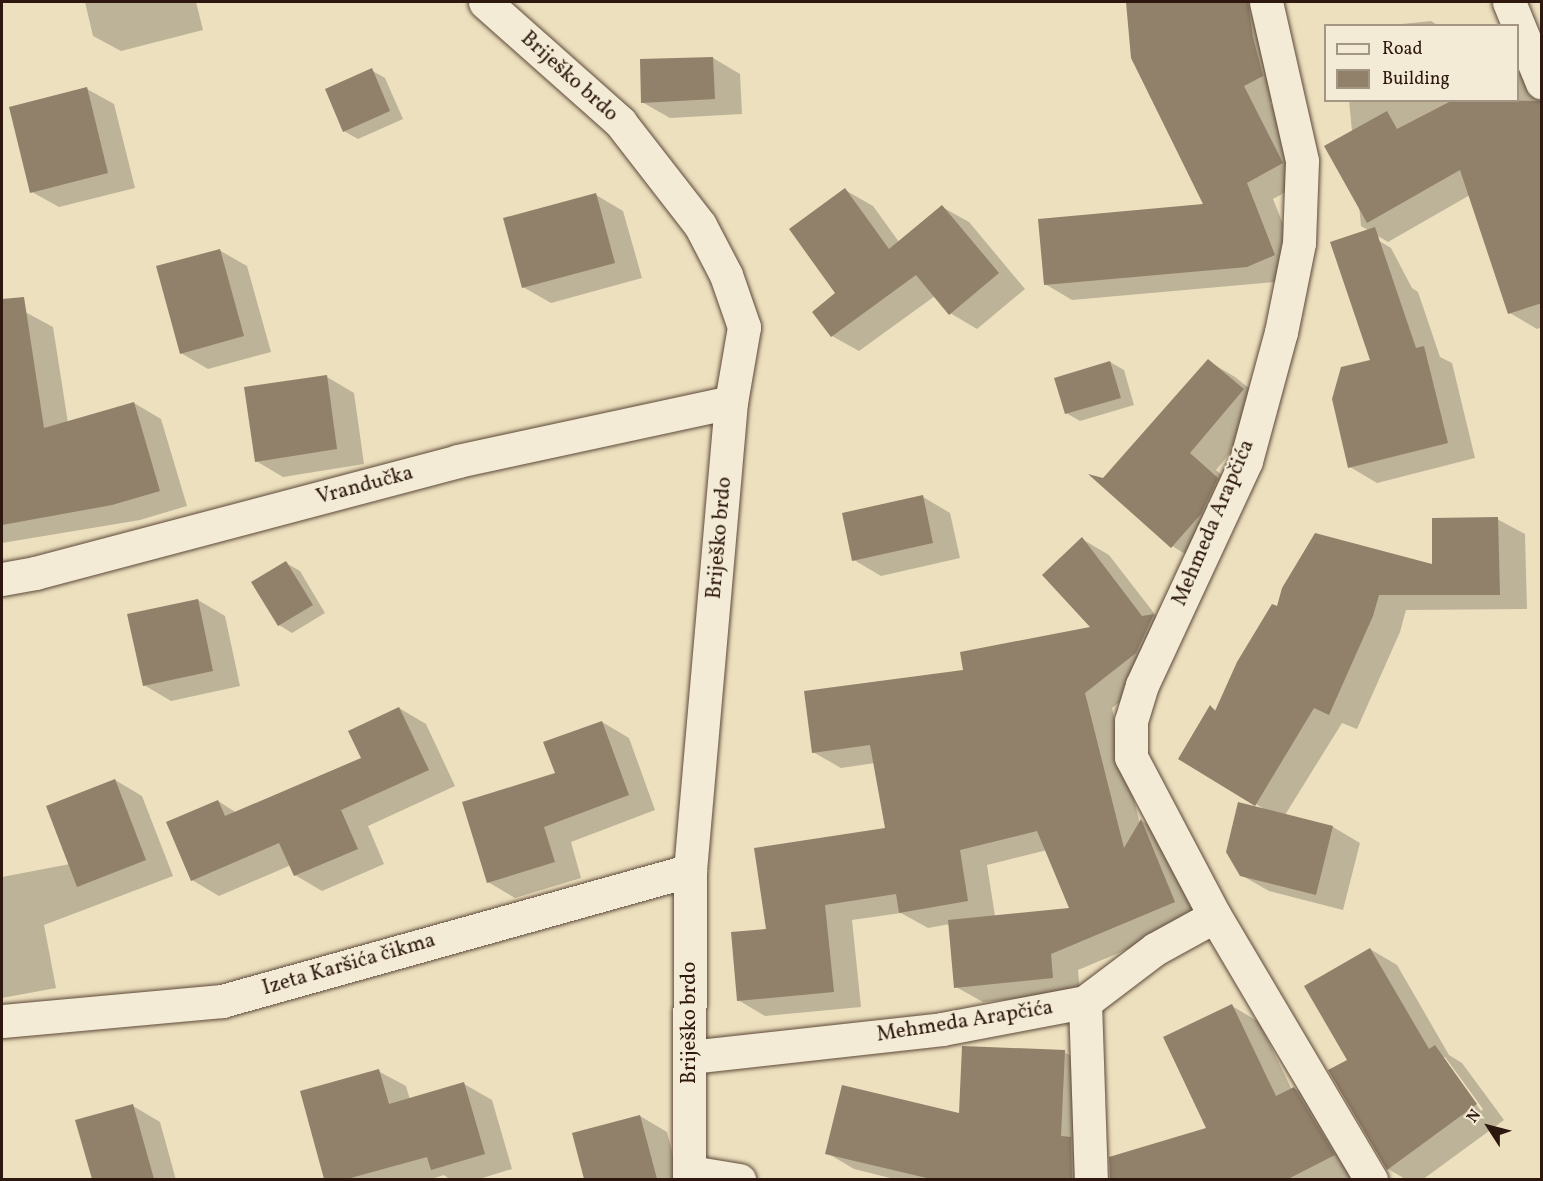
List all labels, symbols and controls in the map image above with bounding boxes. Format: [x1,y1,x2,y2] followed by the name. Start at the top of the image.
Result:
[1324,24,1519,102] legend
[515,27,623,127] street label: Briješko brdo
[1382,37,1423,62] text: Road
[1382,67,1450,92] text: Building
[1168,436,1260,610] street label: Mehmeda Arapčića
[314,461,416,511] street label: Vrandučka
[702,476,738,600] street label: Briješko brdo
[260,928,438,1002] street label: Izeta Karšića čikma
[677,962,703,1084] street label: Briješko brdo
[875,996,1055,1048] street label: Mehmeda Arapčića
[1459,1097,1519,1157] north arrow
[1462,1105,1487,1128] text: N

